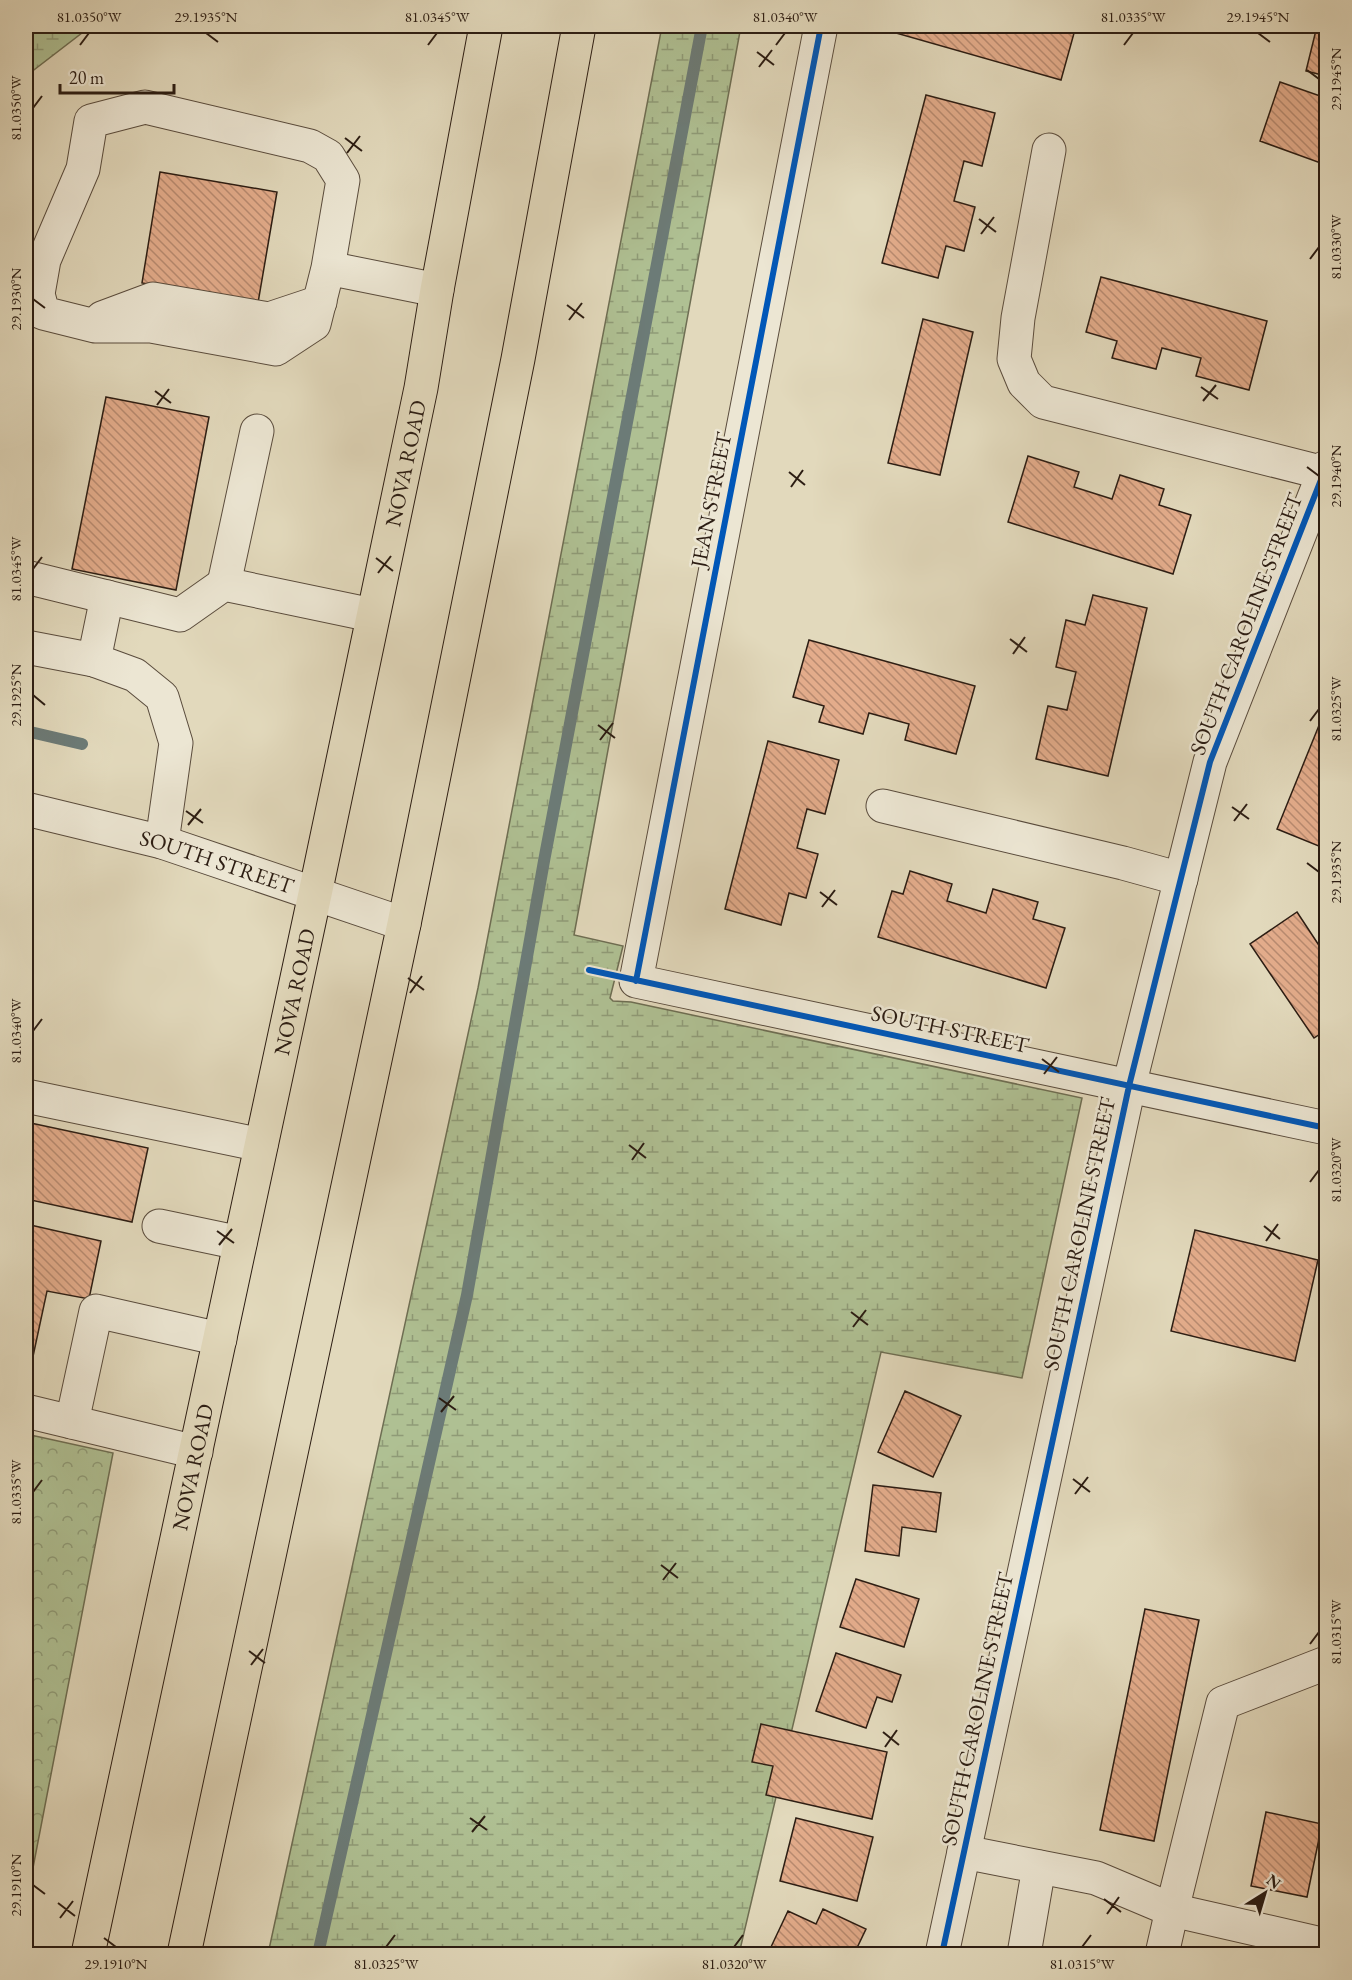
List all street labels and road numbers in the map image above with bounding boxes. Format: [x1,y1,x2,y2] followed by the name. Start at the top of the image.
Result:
[378,397,433,529] street label: NOVA ROAD
[683,430,738,572] street label: JEAN STREET
[1183,489,1309,759] street label: SOUTH CAROLINE STREET
[137,823,298,900] street label: SOUTH STREET
[266,926,322,1058] street label: NOVA ROAD
[869,998,1032,1060] street label: SOUTH STREET
[1036,1095,1122,1373] street label: SOUTH CAROLINE STREET
[165,1401,220,1533] street label: NOVA ROAD
[934,1570,1020,1848] street label: SOUTH CAROLINE STREET

